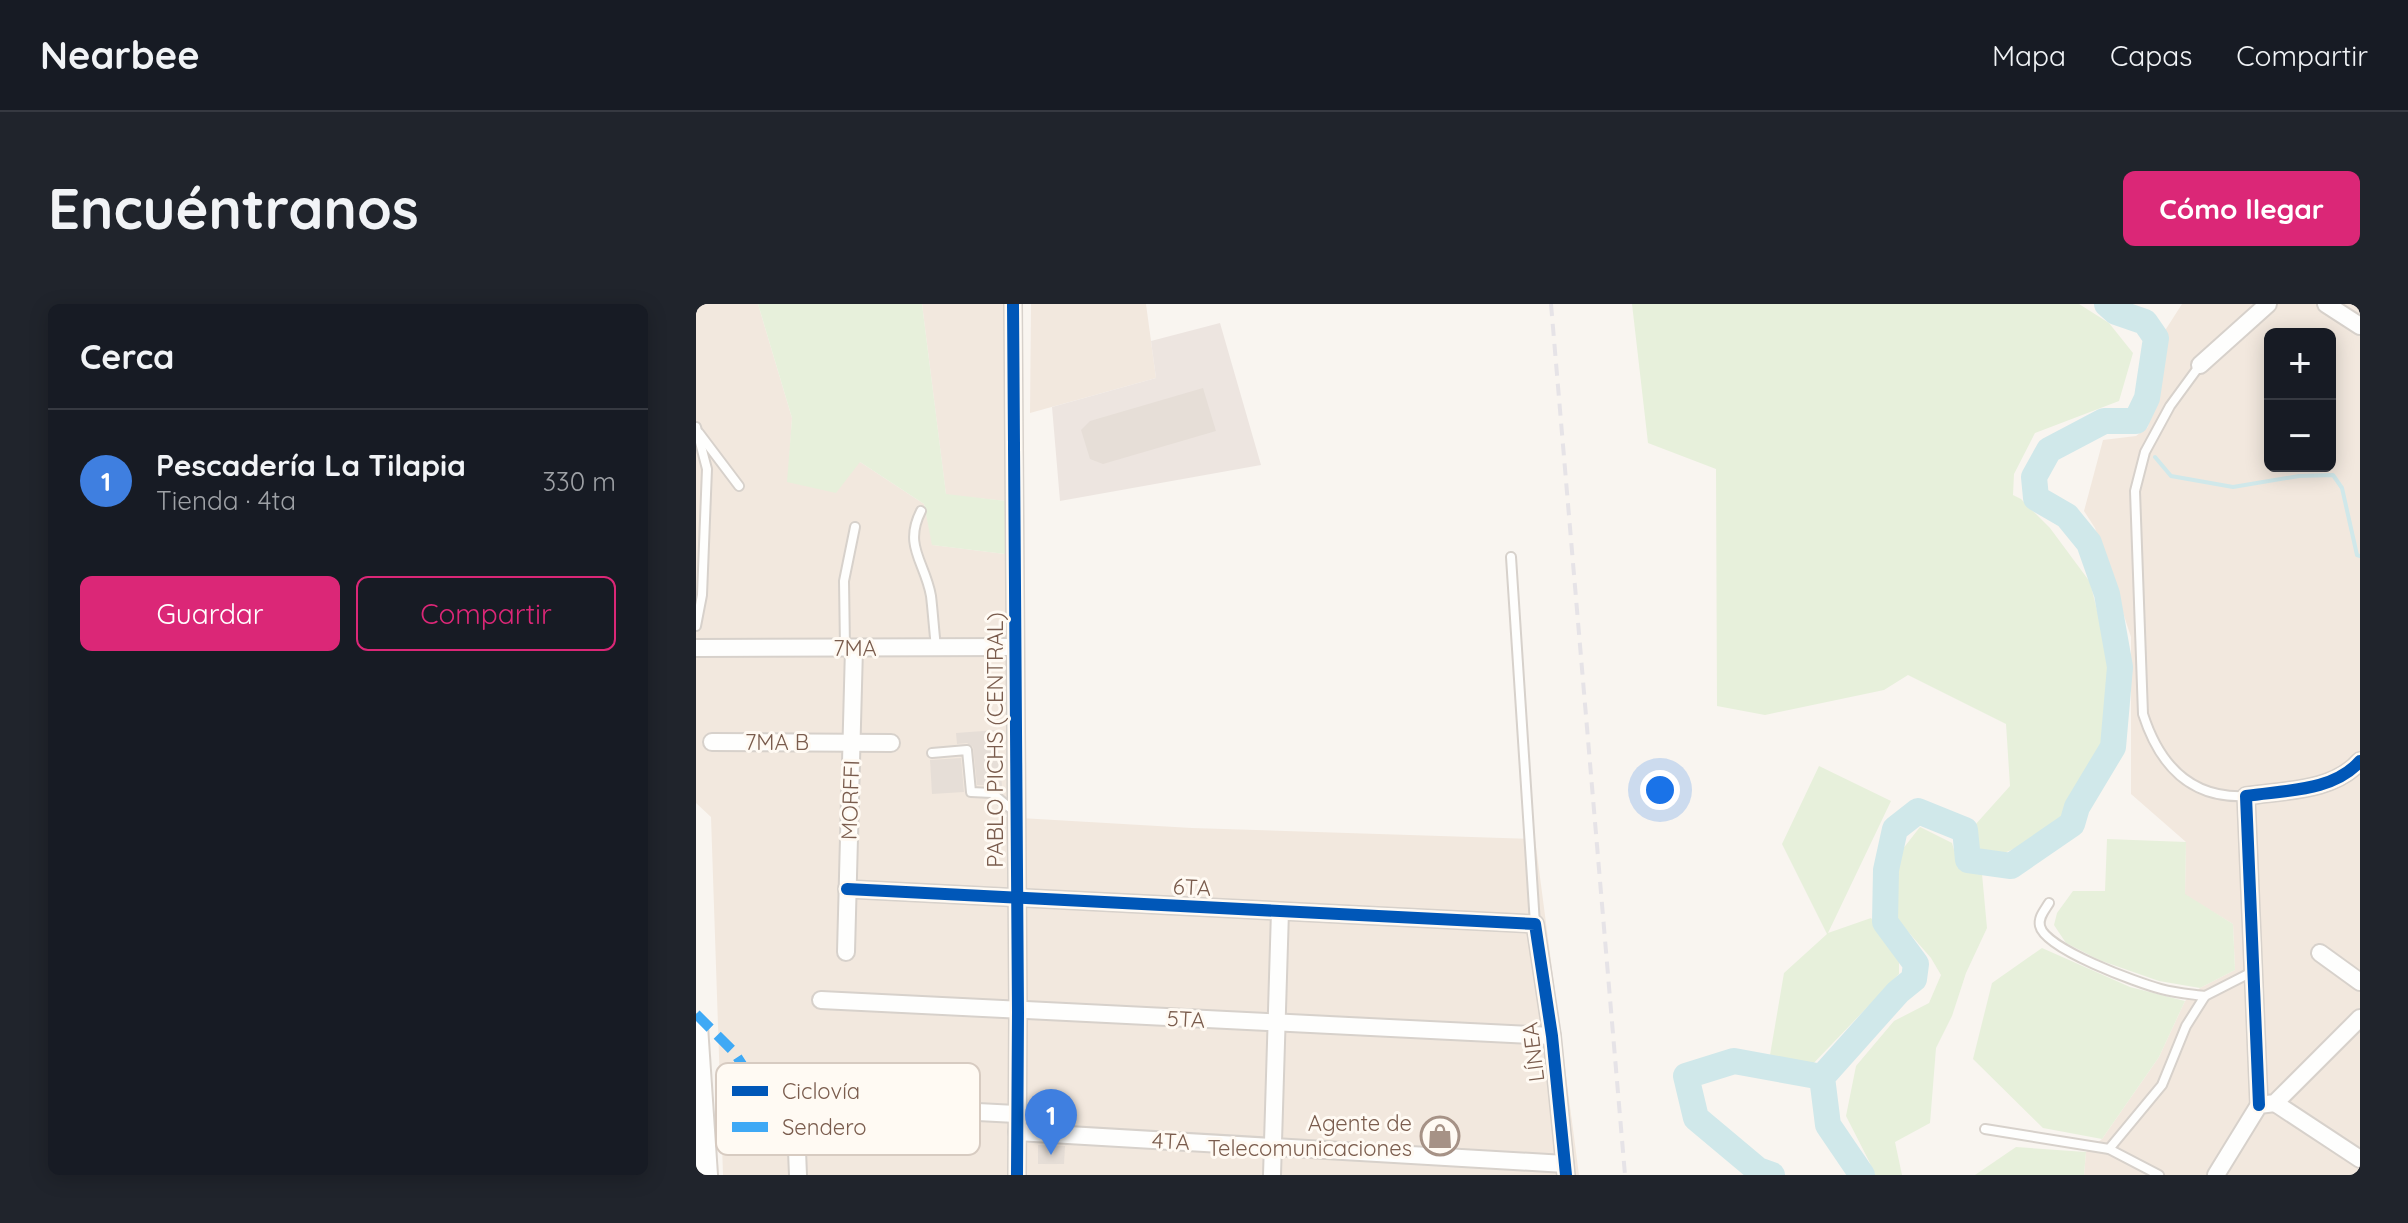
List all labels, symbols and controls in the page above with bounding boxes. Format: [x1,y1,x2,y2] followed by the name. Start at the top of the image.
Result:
[40,31,200,79] text: Nearbee
[1992,38,2066,73] text: Mapa
[2110,38,2192,73] text: Capas
[2236,38,2368,73] text: Compartir
[2123,171,2360,246] button: Cómo llegar
[48,173,419,243] text: Encuéntranos
[2264,328,2336,472] map controls
[2264,328,2336,400] button: +
[80,335,174,378] text: Cerca
[2264,400,2336,472] button: −
[156,446,466,484] text: Pescadería La Tilapia
[101,465,111,498] text: 1
[542,465,616,498] text: 330 m
[156,484,296,517] text: Tienda · 4ta
[80,576,340,651] button: Guardar
[356,576,616,651] button: Compartir
[981,612,1009,868] street label: PABLO PICHS (CENTRAL)
[833,634,877,662] street label: 7MA
[745,728,809,756] street label: 7MA B
[835,759,865,841] street label: MORFFI
[1640,770,1680,810] your location
[1172,872,1212,902] street label: 6TA
[1166,1004,1206,1034] street label: 5TA
[1515,1021,1551,1083] street label: LÍNEA
[716,1063,980,1155] legend
[782,1077,860,1105] text: Ciclovía
[1025,1089,1077,1155] pin: 1
[1207,1109,1412,1162] place label: Agente de Telecomunicaciones
[782,1113,867,1141] text: Sendero
[1419,1115,1461,1157] shop icon: Agente de Telecomunicaciones
[1151,1126,1191,1156] street label: 4TA

